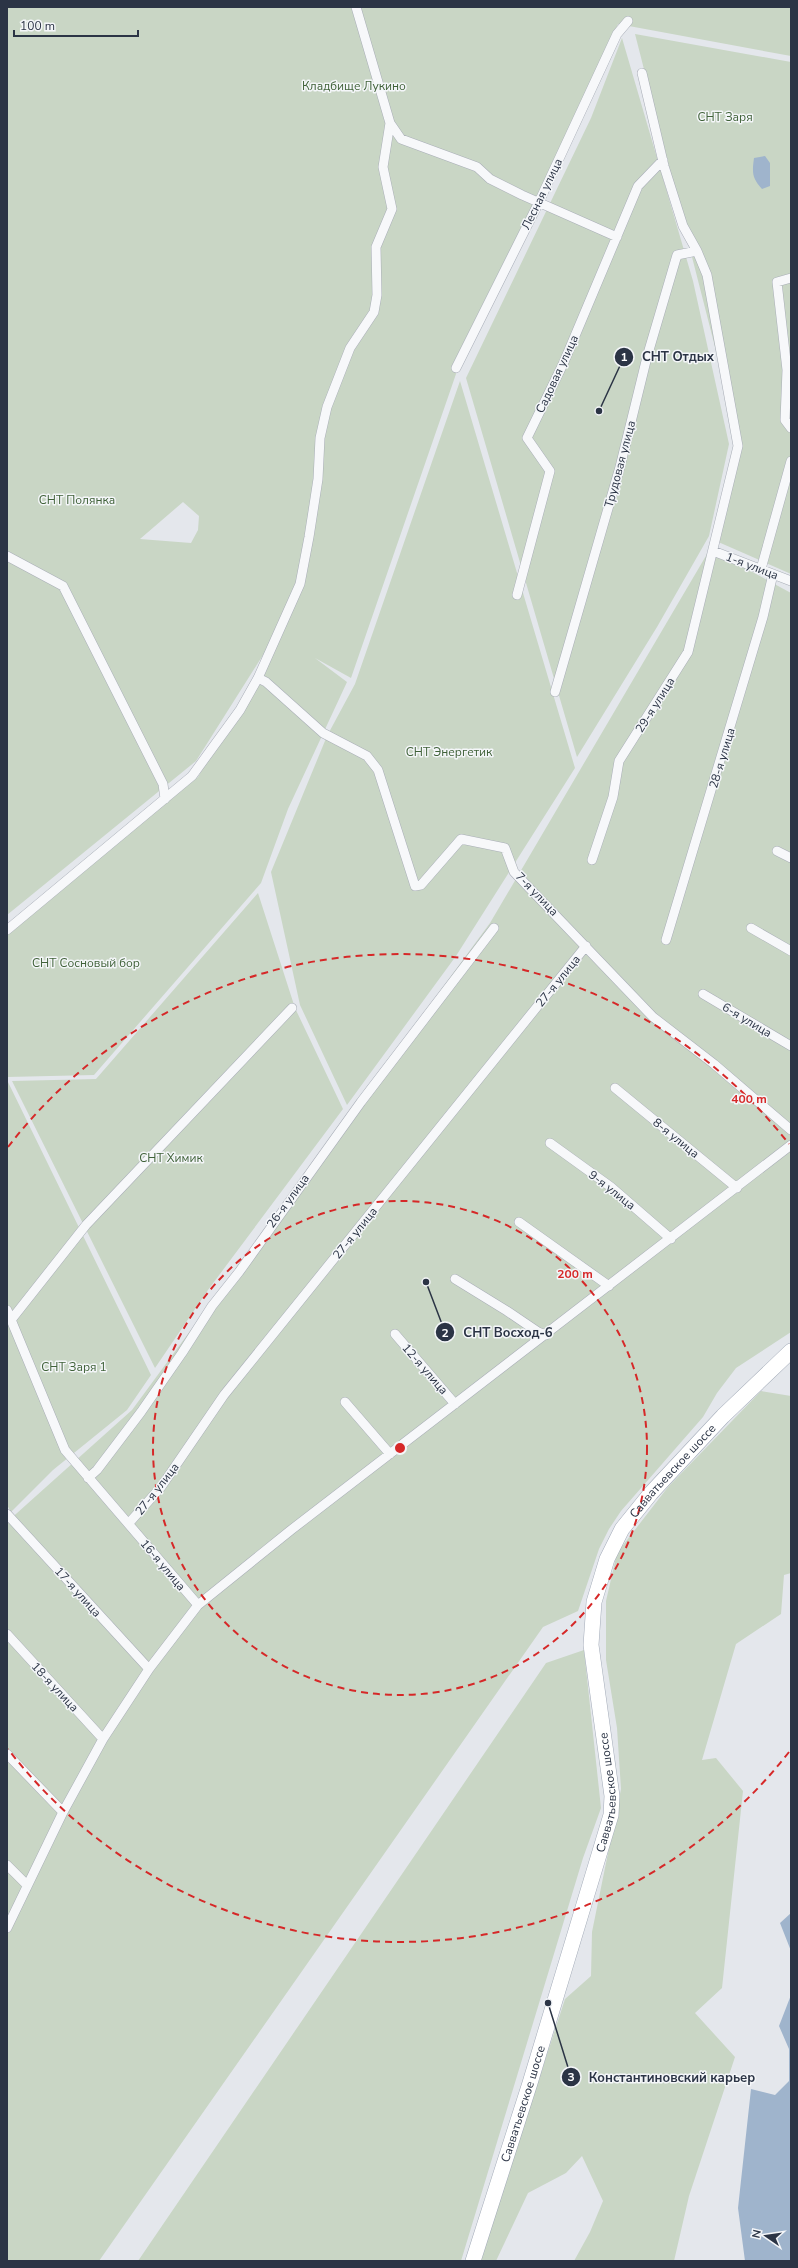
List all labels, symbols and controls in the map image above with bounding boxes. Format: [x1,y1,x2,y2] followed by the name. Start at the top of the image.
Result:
[14,12,138,38] scale bar
[20,18,55,34] text: 100 m
[302,78,406,94] park label: Кладбище Лукино
[697,109,753,125] park label: СНТ Заря
[518,156,566,232] street label: Лесная улица
[532,332,582,416] street label: Садовая улица
[614,344,722,369] callout: СНТ Отдых
[642,348,715,366] text: СНТ Отдых
[620,349,628,365] text: 1
[601,419,639,509] street label: Трудовая улица
[39,492,115,508] park label: СНТ Полянка
[723,549,781,583] street label: 1-я улица
[632,674,678,736] street label: 29-я улица
[705,726,739,790] street label: 28-я улица
[406,744,493,760] park label: СНТ Энергетик
[512,869,562,919] street label: 7-я улица
[532,952,584,1010] street label: 27-я улица
[32,955,140,971] park label: СНТ Сосновый бор
[719,999,775,1041] street label: 6-я улица
[731,1091,767,1107] text: 400 m
[649,1114,703,1162] street label: 8-я улица
[139,1150,203,1166] park label: СНТ Химик
[585,1167,639,1213] street label: 9-я улица
[263,1171,313,1231] street label: 26-я улица
[329,1204,381,1262] street label: 27-я улица
[557,1266,593,1282] text: 200 m
[435,1320,560,1345] callout: СНТ Восход-6
[463,1324,553,1342] text: СНТ Восход-6
[441,1325,449,1341] text: 2
[398,1340,452,1398] street label: 12-я улица
[41,1359,107,1375] park label: СНТ Заря 1
[626,1421,719,1521] street label: Савватьевское шоссе
[393,1441,407,1455] centre of rings
[131,1459,183,1519] street label: 27-я улица
[137,1536,189,1594] street label: 16-я улица
[51,1563,105,1621] street label: 17-я улица
[28,1659,82,1715] street label: 18-я улица
[592,1732,620,1854] street label: Савватьевское шоссе
[497,2043,549,2164] street label: Савватьевское шоссе
[561,2064,763,2089] callout: Константиновский карьер
[567,2069,575,2085] text: 3
[589,2069,755,2087] text: Константиновский карьер
[746,2216,786,2256] north arrow
[749,2228,765,2240] text: N

